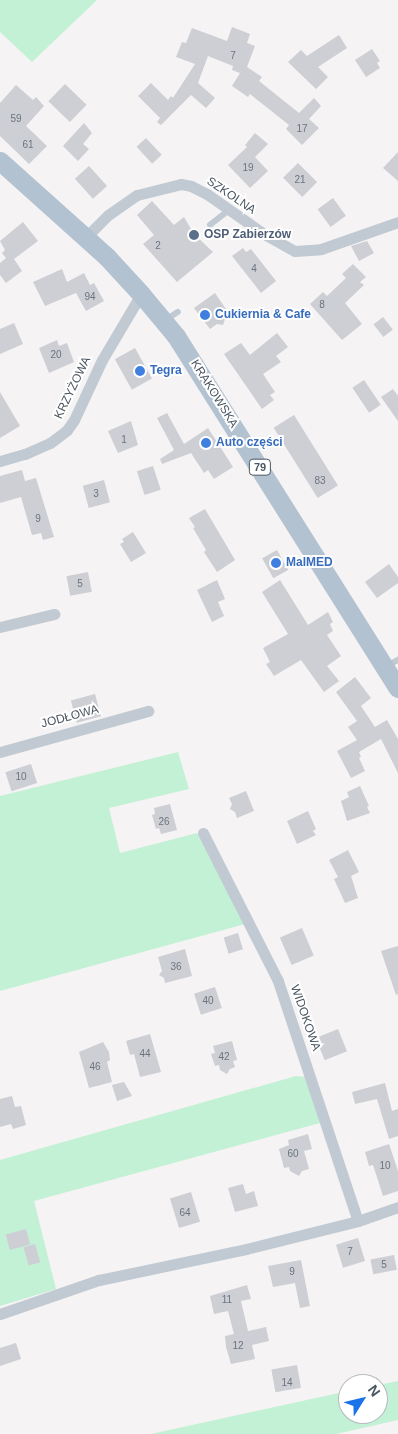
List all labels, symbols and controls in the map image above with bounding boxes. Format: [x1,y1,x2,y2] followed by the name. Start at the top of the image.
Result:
[230,50,236,62] house number: 7
[10,113,22,125] house number: 59
[296,123,308,135] house number: 17
[22,139,34,151] house number: 61
[242,162,254,174] house number: 19
[204,174,258,218] street label: SZKOLNA
[294,174,306,186] house number: 21
[204,228,291,242] place label: OSP Zabierzów
[188,229,200,241] marker: OSP Zabierzów
[155,240,161,252] house number: 2
[251,263,257,275] house number: 4
[84,291,96,303] house number: 94
[319,299,325,311] house number: 8
[215,308,311,322] place label: Cukiernia & Cafe
[199,309,211,321] marker: Cukiernia & Cafe
[50,349,62,361] house number: 20
[52,354,94,422] street label: KRZYŻOWA
[187,357,241,431] street label: KRAKOWSKA
[150,364,182,378] place label: Tegra
[134,365,146,377] marker: Tegra
[121,434,127,446] house number: 1
[216,436,283,450] place label: Auto części
[200,437,212,449] marker: Auto części
[249,458,271,476] road number: 79
[314,475,326,487] house number: 83
[93,488,99,500] house number: 3
[35,513,41,525] house number: 9
[286,556,333,570] place label: MalMED
[270,557,282,569] marker: MalMED
[77,578,83,590] house number: 5
[40,702,100,732] street label: JODŁOWA
[15,771,27,783] house number: 10
[158,816,170,828] house number: 26
[170,961,182,973] house number: 36
[287,983,323,1053] street label: WIDOKOWA
[202,995,214,1007] house number: 40
[139,1048,151,1060] house number: 44
[218,1051,230,1063] house number: 42
[89,1061,101,1073] house number: 46
[287,1148,299,1160] house number: 60
[379,1160,391,1172] house number: 10
[179,1207,191,1219] house number: 64
[347,1246,353,1258] house number: 7
[381,1259,387,1271] house number: 5
[289,1266,295,1278] house number: 9
[222,1294,232,1306] house number: 11
[232,1340,244,1352] house number: 12
[338,1374,388,1424] north arrow
[281,1377,293,1389] house number: 14
[365,1382,384,1400] text: N

